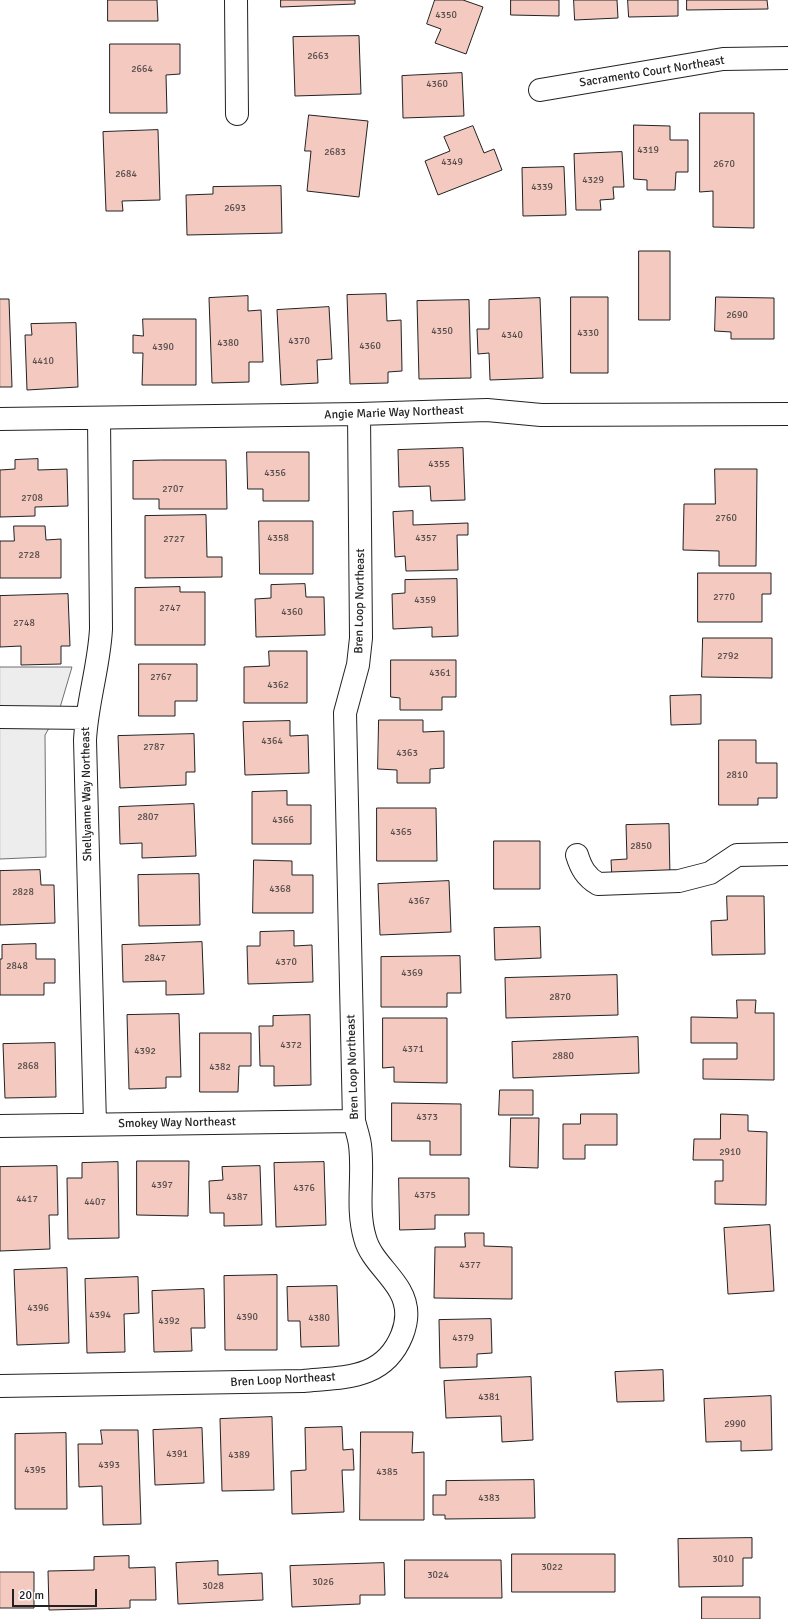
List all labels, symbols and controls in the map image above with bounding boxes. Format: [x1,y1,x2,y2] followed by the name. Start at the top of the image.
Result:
[435,9,457,21] house number: 4350
[307,50,329,62] house number: 2663
[578,53,726,91] street label: Sacramento Court Northeast
[131,63,153,75] house number: 2664
[426,78,448,90] house number: 4360
[637,144,659,156] house number: 4319
[324,146,346,158] house number: 2683
[441,156,463,168] house number: 4349
[713,158,735,170] house number: 2670
[115,168,137,180] house number: 2684
[582,174,604,186] house number: 4329
[531,181,553,193] house number: 4339
[224,202,246,214] house number: 2693
[726,309,748,321] house number: 2690
[431,325,453,337] house number: 4350
[577,327,599,339] house number: 4330
[501,329,523,341] house number: 4340
[288,335,310,347] house number: 4370
[217,337,239,349] house number: 4380
[359,340,381,352] house number: 4360
[152,341,174,353] house number: 4390
[32,355,54,367] house number: 4410
[324,403,464,423] street label: Angie Marie Way Northeast
[428,458,450,470] house number: 4355
[264,467,286,479] house number: 4356
[162,483,184,495] house number: 2707
[21,492,43,504] house number: 2708
[715,512,737,524] house number: 2760
[267,532,289,544] house number: 4358
[415,532,437,544] house number: 4357
[163,533,185,545] house number: 2727
[352,548,368,654] street label: Bren Loop Northeast
[18,549,40,561] house number: 2728
[713,591,735,603] house number: 2770
[414,594,436,606] house number: 4359
[159,602,181,614] house number: 2747
[281,606,303,618] house number: 4360
[13,617,35,629] house number: 2748
[717,650,739,662] house number: 2792
[429,667,451,679] house number: 4361
[150,671,172,683] house number: 2767
[267,679,289,691] house number: 4362
[79,727,95,861] street label: Shellyanne Way Northeast
[261,735,283,747] house number: 4364
[143,741,165,753] house number: 2787
[396,747,418,759] house number: 4363
[726,769,748,781] house number: 2810
[137,811,159,823] house number: 2807
[272,814,294,826] house number: 4366
[390,826,412,838] house number: 4365
[630,840,652,852] house number: 2850
[269,883,291,895] house number: 4368
[12,886,34,898] house number: 2828
[408,895,430,907] house number: 4367
[144,952,166,964] house number: 2847
[275,956,297,968] house number: 4370
[6,960,28,972] house number: 2848
[401,967,423,979] house number: 4369
[549,991,571,1003] house number: 2870
[344,1014,362,1120] street label: Bren Loop Northeast
[280,1039,302,1051] house number: 4372
[402,1043,424,1055] house number: 4371
[134,1045,156,1057] house number: 4392
[552,1050,574,1062] house number: 2880
[17,1060,39,1072] house number: 2868
[209,1061,231,1073] house number: 4382
[416,1111,438,1123] house number: 4373
[118,1115,236,1131] street label: Smokey Way Northeast
[719,1146,741,1158] house number: 2910
[151,1179,173,1191] house number: 4397
[293,1182,315,1194] house number: 4376
[414,1189,436,1201] house number: 4375
[226,1191,248,1203] house number: 4387
[16,1193,38,1205] house number: 4417
[84,1196,106,1208] house number: 4407
[459,1259,481,1271] house number: 4377
[27,1302,49,1314] house number: 4396
[89,1309,111,1321] house number: 4394
[236,1311,258,1323] house number: 4390
[308,1312,330,1324] house number: 4380
[158,1315,180,1327] house number: 4392
[452,1332,474,1344] house number: 4379
[230,1370,336,1390] street label: Bren Loop Northeast
[478,1391,500,1403] house number: 4381
[724,1418,746,1430] house number: 2990
[166,1448,188,1460] house number: 4391
[228,1449,250,1461] house number: 4389
[98,1459,120,1471] house number: 4393
[24,1464,46,1476] house number: 4395
[376,1466,398,1478] house number: 4385
[478,1492,500,1504] house number: 4383
[712,1553,734,1565] house number: 3010
[541,1561,563,1573] house number: 3022
[427,1569,449,1581] house number: 3024
[312,1576,334,1588] house number: 3026
[202,1580,224,1592] house number: 3028
[14,1581,99,1607] scale bar
[19,1588,44,1603] text: 20 m

